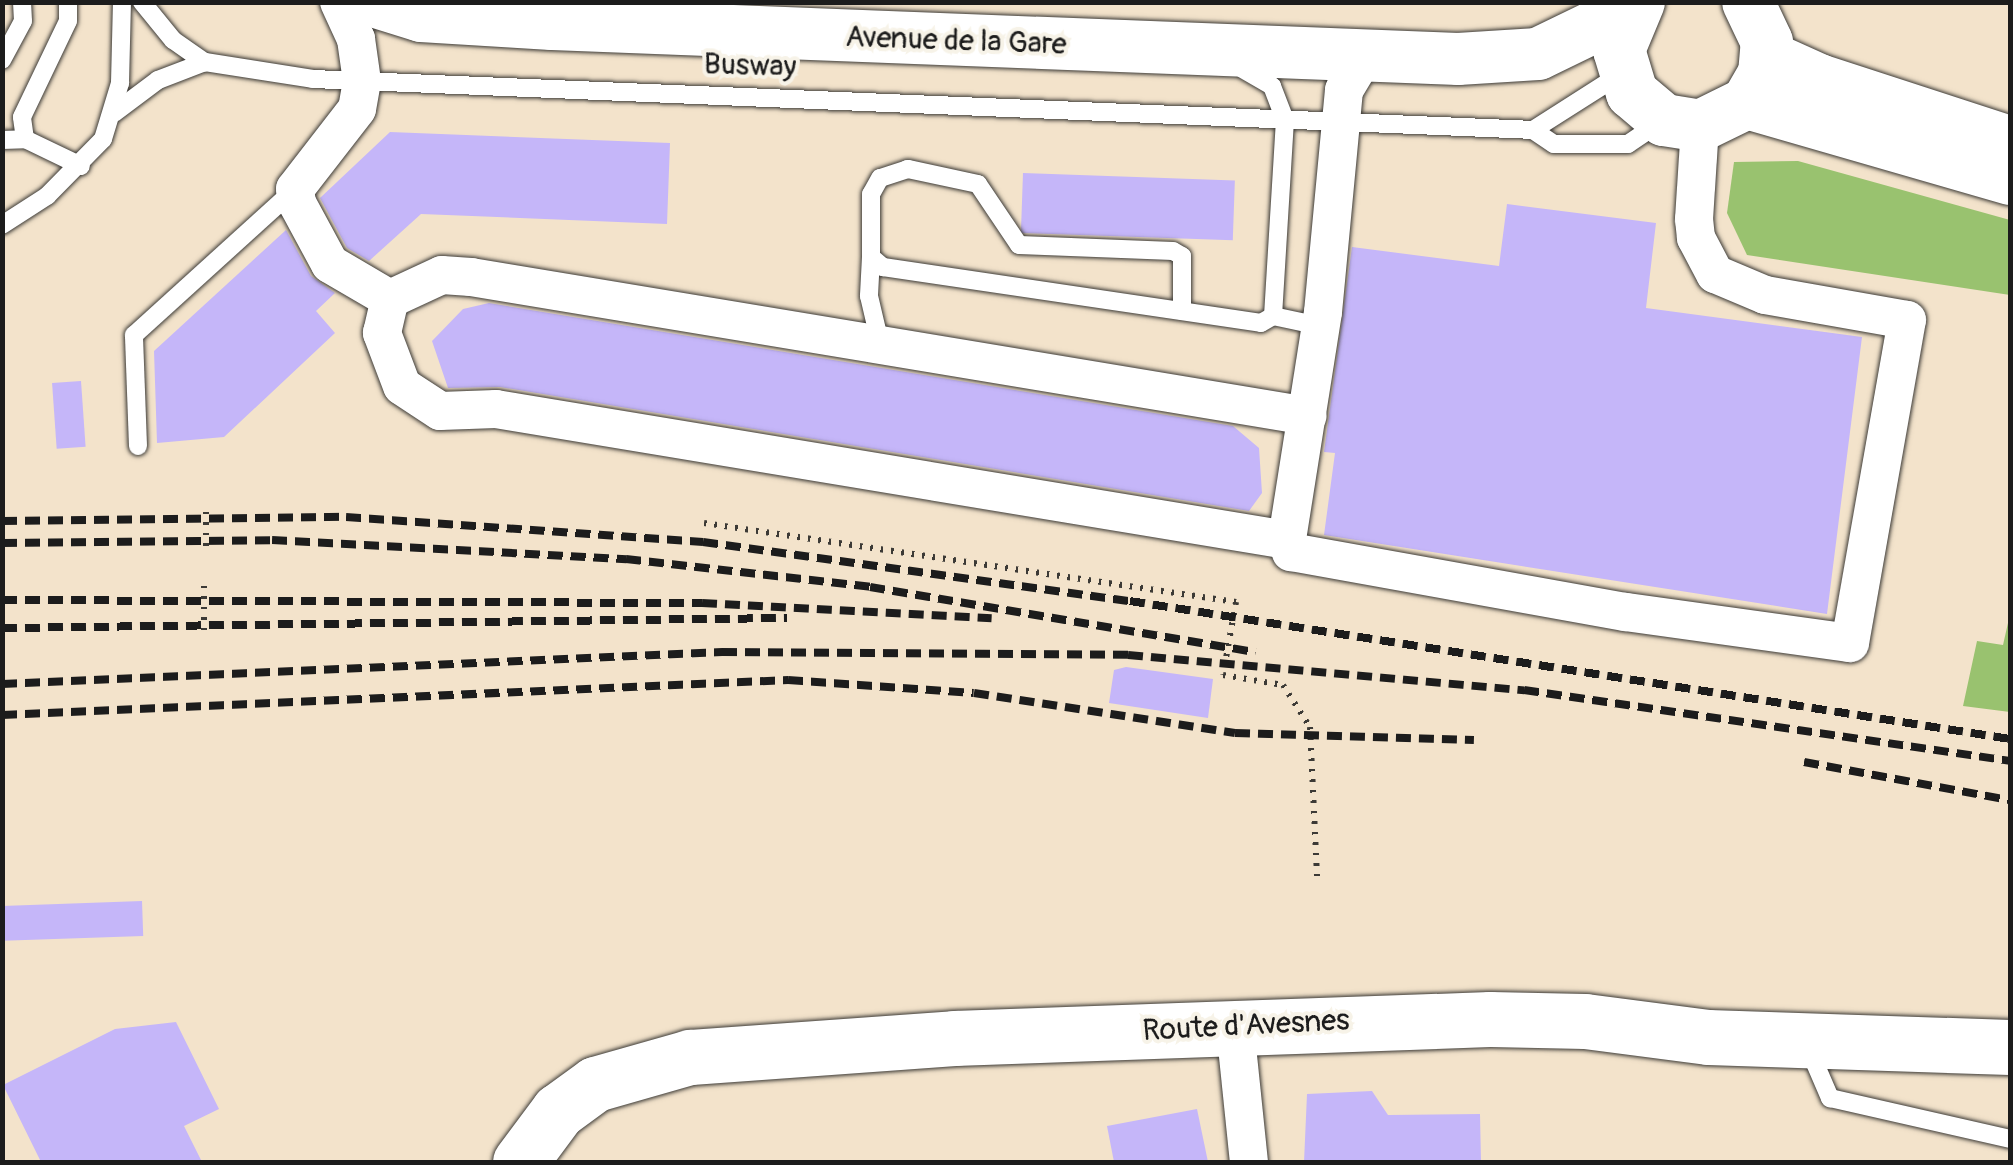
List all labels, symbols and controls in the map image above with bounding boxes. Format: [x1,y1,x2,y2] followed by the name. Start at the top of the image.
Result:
[845,19,1067,63] street label: Avenue de la Gare
[703,46,797,86] street label: Busway
[1142,1003,1350,1049] street label: Route d'Avesnes

